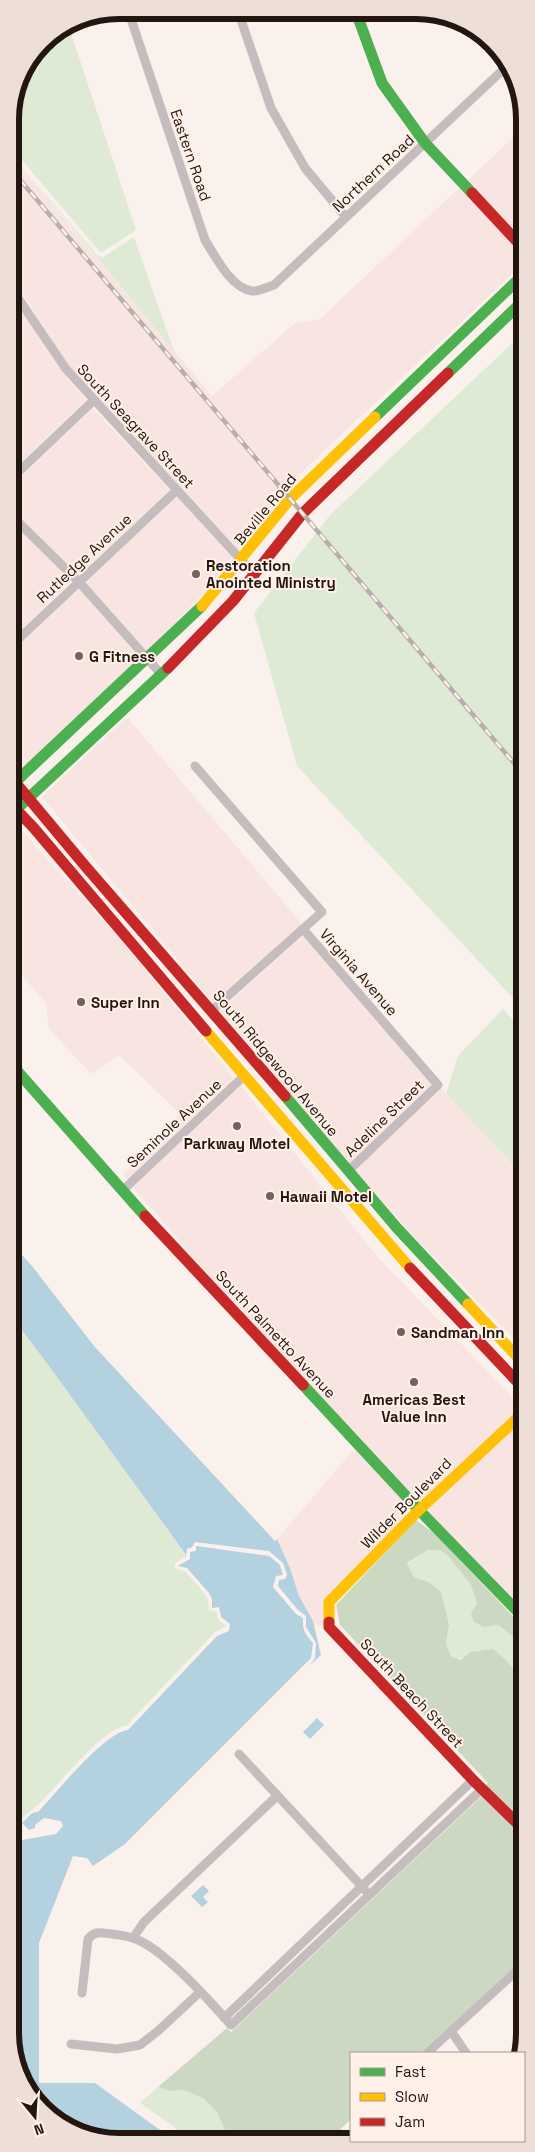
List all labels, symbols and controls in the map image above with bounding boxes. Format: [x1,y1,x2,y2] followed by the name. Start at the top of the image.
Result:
[166,107,216,203] street label: Eastern Road
[328,130,418,216] street label: Northern Road
[73,360,199,492] street label: South Seagrave Street
[230,470,300,548] street label: Beville Road
[33,509,136,607] street label: Rutledge Avenue
[206,556,336,592] place label: Restoration Anointed Ministry
[190,568,202,580] marker: Restoration Anointed Ministry
[89,647,155,666] place label: G Fitness
[73,650,85,662] marker: G Fitness
[316,924,402,1020] street label: Virginia Avenue
[209,986,343,1140] street label: South Ridgewood Avenue
[91,993,160,1012] place label: Super Inn
[75,996,87,1008] marker: Super Inn
[123,1074,225,1172] street label: Seminole Avenue
[340,1075,428,1161] street label: Adeline Street
[231,1120,243,1132] marker: Parkway Motel
[184,1134,290,1153] place label: Parkway Motel
[280,1187,372,1206] place label: Hawaii Motel
[264,1190,276,1202] marker: Hawaii Motel
[212,1266,340,1402] street label: South Palmetto Avenue
[411,1323,505,1342] place label: Sandman Inn
[395,1326,407,1338] marker: Sandman Inn
[408,1376,420,1388] marker: Americas Best Value Inn
[362,1390,466,1426] place label: Americas Best Value Inn
[357,1454,455,1552] street label: Wilder Boulevard
[356,1634,468,1752] street label: South Beach Street
[350,2052,525,2142] legend
[395,2062,426,2081] text: Fast
[395,2087,429,2106] text: Slow
[10,2092,60,2142] north arrow
[395,2112,425,2131] text: Jam
[32,2119,46,2139] text: N

